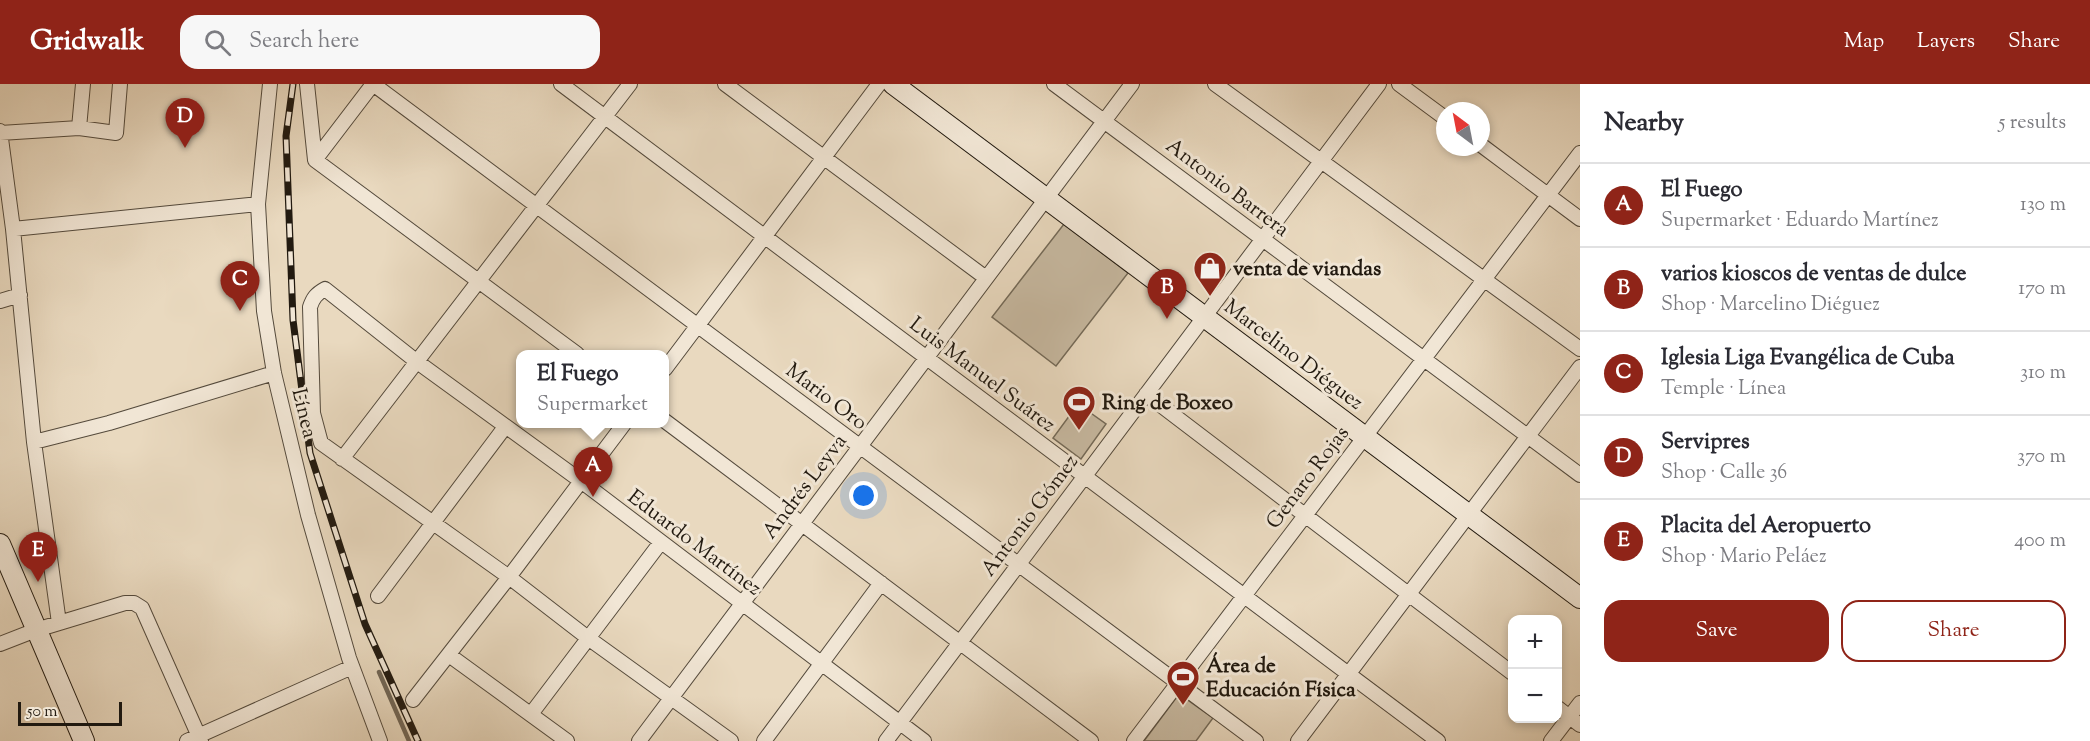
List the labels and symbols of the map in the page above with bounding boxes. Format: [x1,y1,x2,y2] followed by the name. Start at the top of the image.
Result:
[166,98,204,148] pin: D
[1436,102,1490,156] north arrow
[1159,132,1295,245] street label: Antonio Barrera
[1192,250,1228,297] shop icon: venta de viandas
[1233,255,1381,285] place label: venta de viandas
[220,262,260,311] pin: C
[1148,270,1186,319] pin: B
[1217,293,1369,418] street label: Marcelino Diéguez
[902,311,1061,441] street label: Luis Manuel Suárez
[779,357,873,438] street label: Mario Oro
[1061,384,1097,431] sports icon: Ring de Boxeo
[282,385,324,442] street label: Línea
[1102,389,1233,419] place label: Ring de Boxeo
[1260,420,1357,536] street label: Genaro Rojas
[756,428,855,546] street label: Andrés Leyva
[574,448,612,497] pin: A
[975,449,1086,583] street label: Antonio Gómez
[849,481,878,510] your location
[620,483,767,604] street label: Eduardo Martínez
[18,532,57,582] pin: E
[1206,652,1356,706] place label: Área de Educación Física
[1165,659,1201,706] sports icon: Área de Educación Física
[18,699,122,726] scale bar

